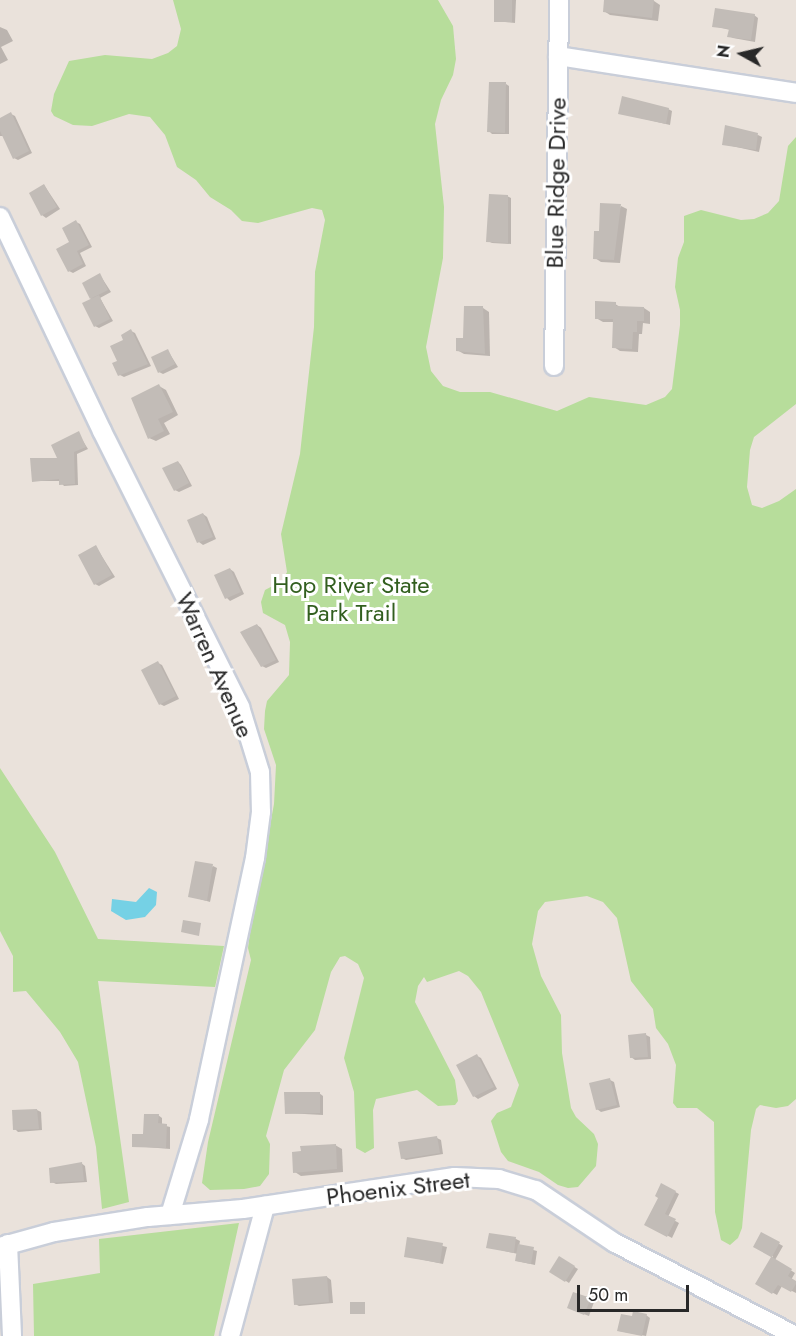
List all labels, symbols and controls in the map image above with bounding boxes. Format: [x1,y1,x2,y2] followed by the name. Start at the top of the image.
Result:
[712,24,772,84] north arrow
[711,44,736,59] text: N
[540,97,572,269] street label: Blue Ridge Drive
[272,571,430,627] park label: Hop River State Park Trail
[170,588,260,742] street label: Warren Avenue
[324,1165,472,1211] street label: Phoenix Street
[580,1273,692,1311] scale bar
[588,1282,628,1308] text: 50 m

